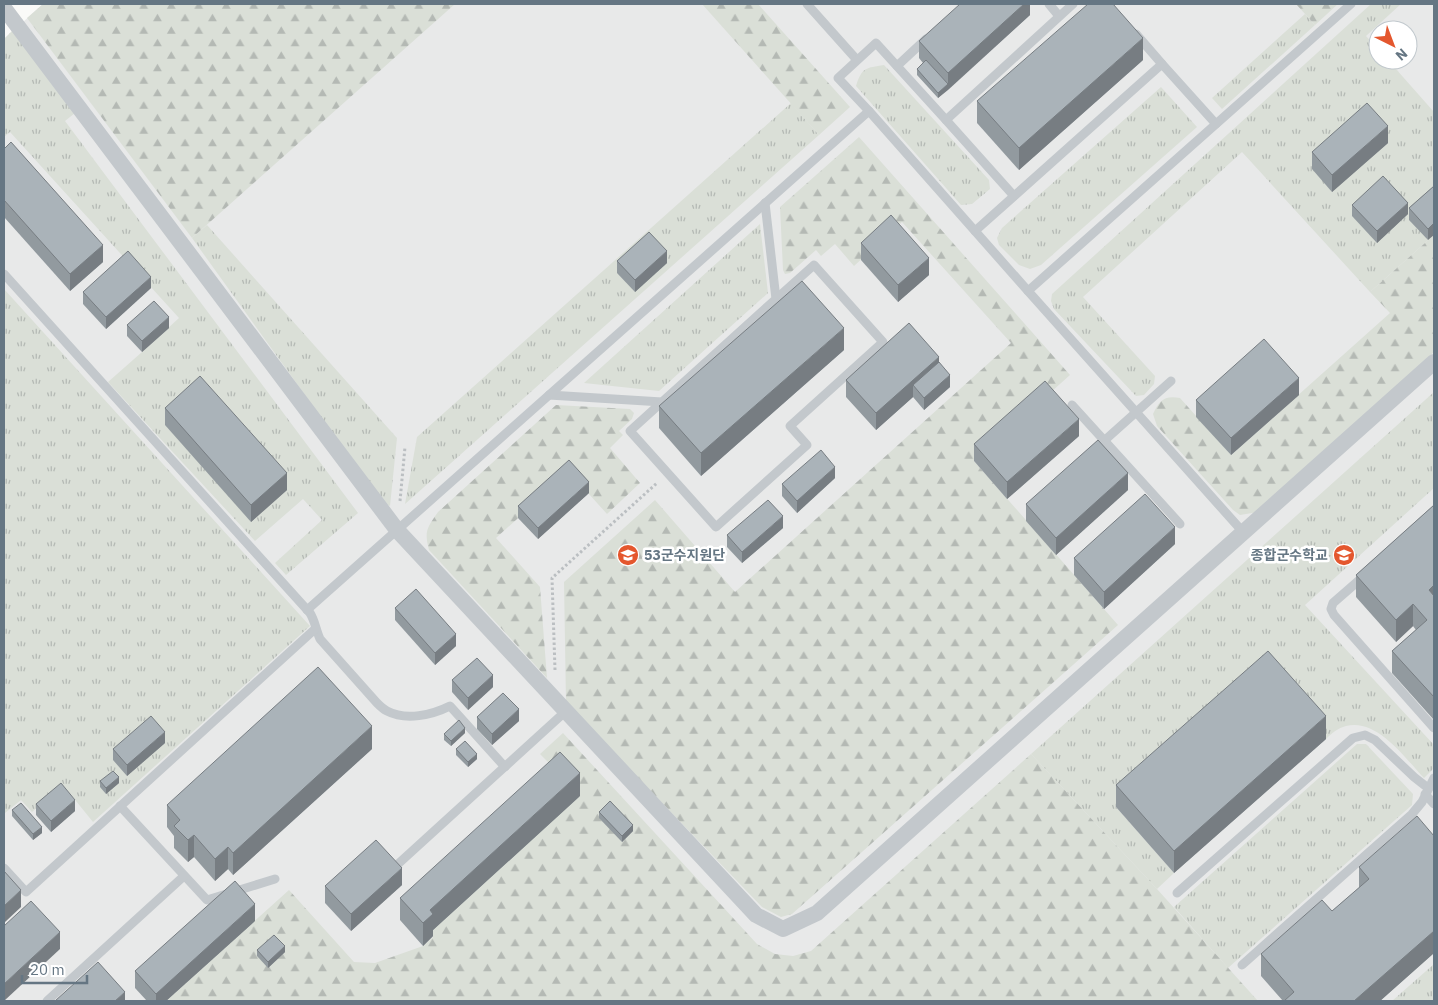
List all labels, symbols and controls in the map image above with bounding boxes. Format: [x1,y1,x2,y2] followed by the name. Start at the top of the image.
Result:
[1368,20,1418,70] north arrow
[1392,45,1411,65] text: N
[616,543,640,567] school or university icon: 53군수지원단
[1332,543,1356,567] school or university icon: 종합군수학교
[644,546,725,564] place label: 53군수지원단
[1251,546,1328,564] place label: 종합군수학교
[22,952,88,984] scale bar
[30,960,65,979] text: 20 m

